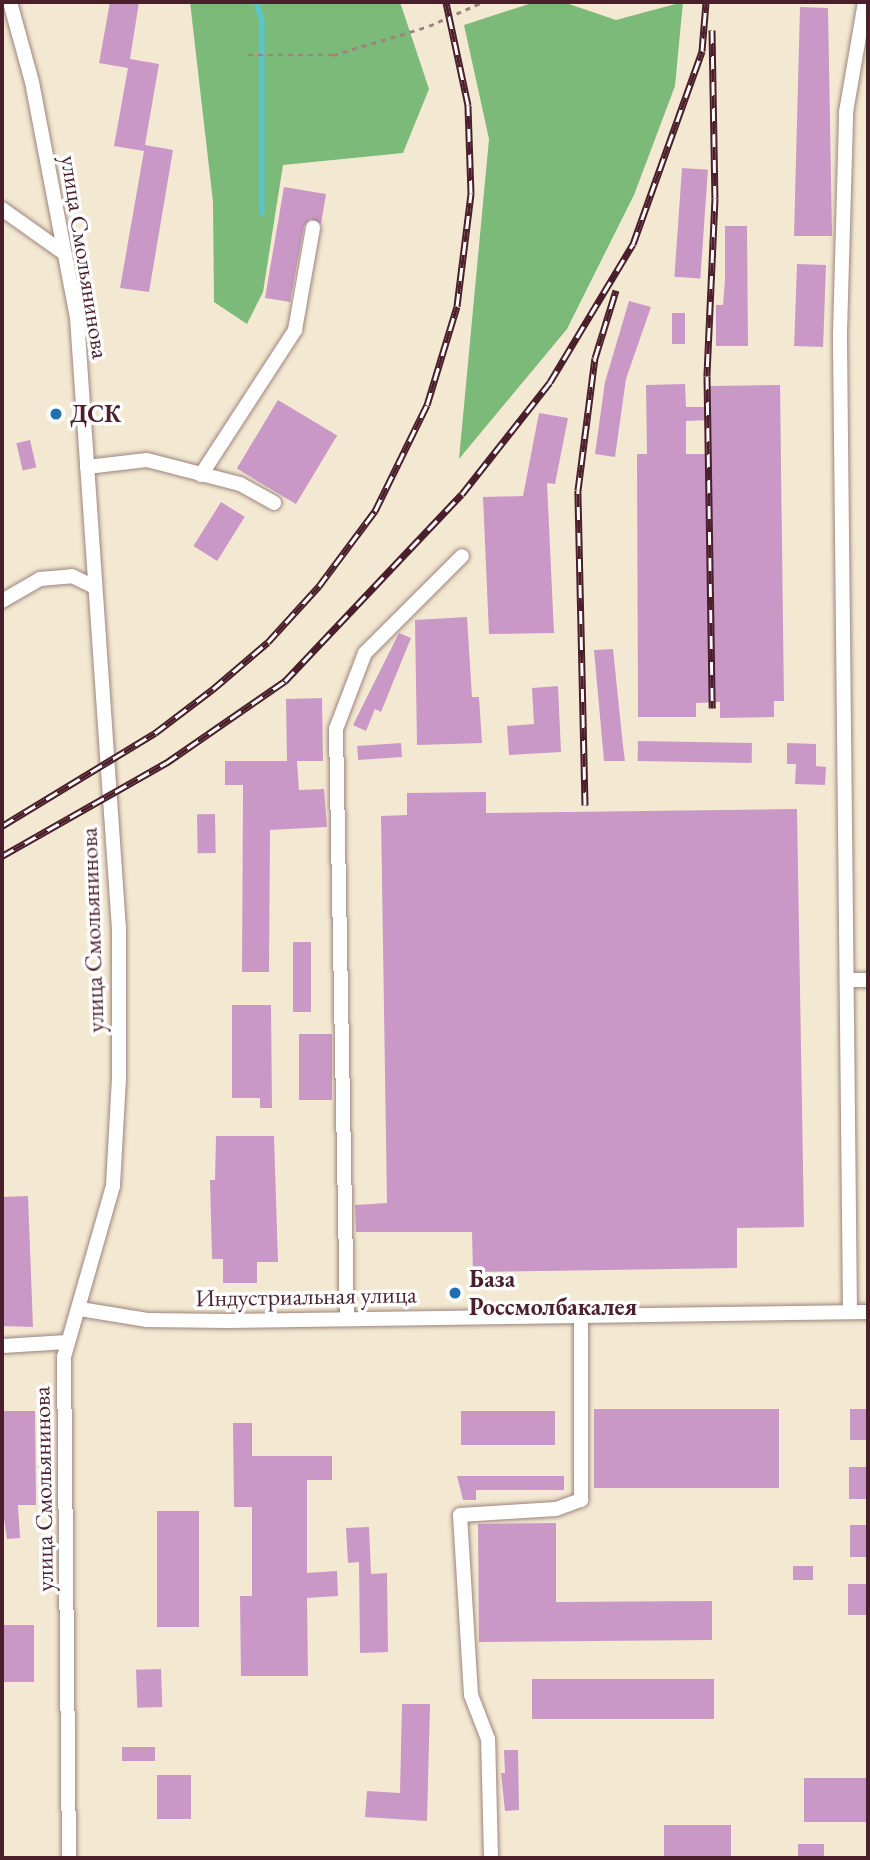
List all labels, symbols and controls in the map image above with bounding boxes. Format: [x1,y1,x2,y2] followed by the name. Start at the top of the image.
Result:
[55,153,115,361] street label: улица Смольянинова
[70,400,121,428] place label: ДСК
[48,406,64,422] marker: ДСК
[74,827,110,1033] street label: улица Смольянинова
[469,1265,637,1321] place label: База Россмолбакалея
[195,1280,417,1312] street label: Индустриальная улица
[447,1285,463,1301] marker: База Россмолбакалея
[27,1386,59,1592] street label: улица Смольянинова

